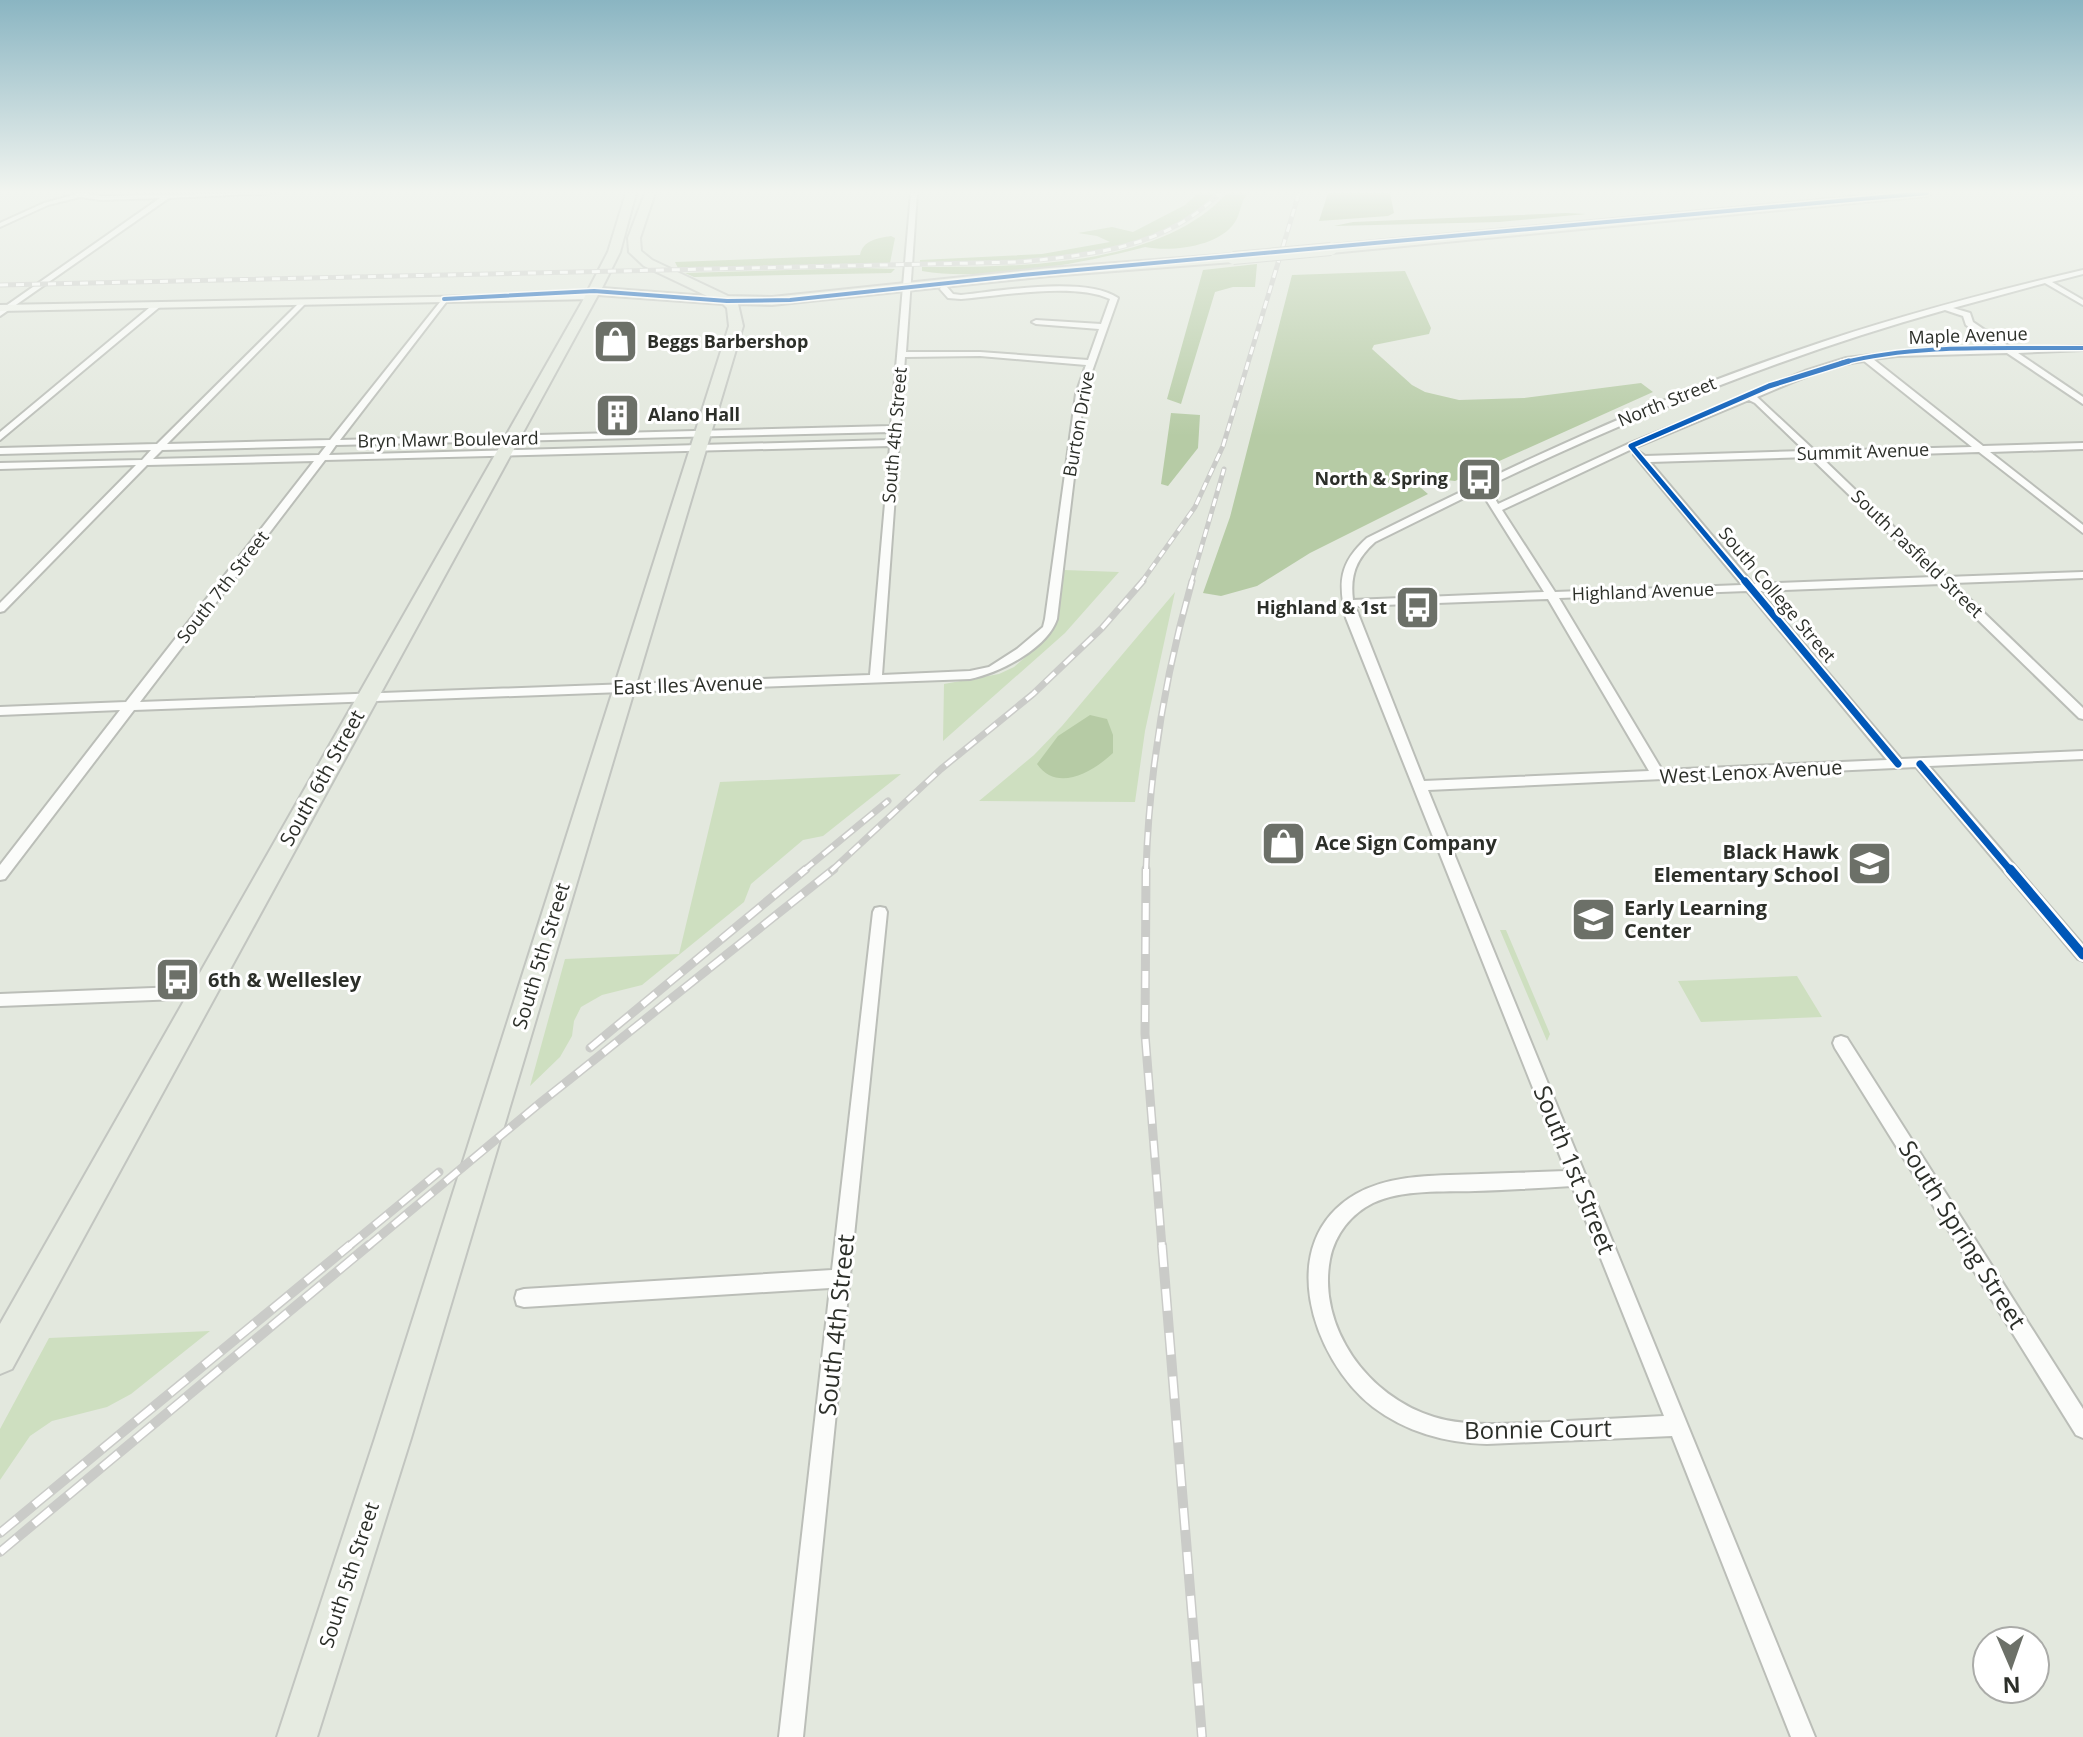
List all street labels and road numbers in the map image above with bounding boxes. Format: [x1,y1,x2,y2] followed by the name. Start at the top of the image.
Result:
[1908,321,2028,349] street label: Maple Avenue
[876,366,912,504] street label: South 4th Street
[1057,369,1099,479] street label: Burton Drive
[1614,370,1719,432] street label: North Street
[357,425,539,453] street label: Bryn Mawr Boulevard
[1796,437,1930,465] street label: Summit Avenue
[1847,484,1989,623] street label: South Pasfield Street
[1714,522,1842,667] street label: South College Street
[171,525,274,648] street label: South 7th Street
[1571,577,1715,605] street label: Highland Avenue
[612,668,764,701] street label: East Iles Avenue
[273,705,370,851] street label: South 6th Street
[1659,753,1843,790] street label: West Lenox Avenue
[505,879,576,1032] street label: South 5th Street
[1527,1080,1624,1259] street label: South 1st Street
[1892,1134,2035,1335] street label: South Spring Street
[810,1233,861,1417] street label: South 4th Street
[1464,1411,1612,1446] street label: Bonnie Court
[312,1499,385,1651] street label: South 5th Street

